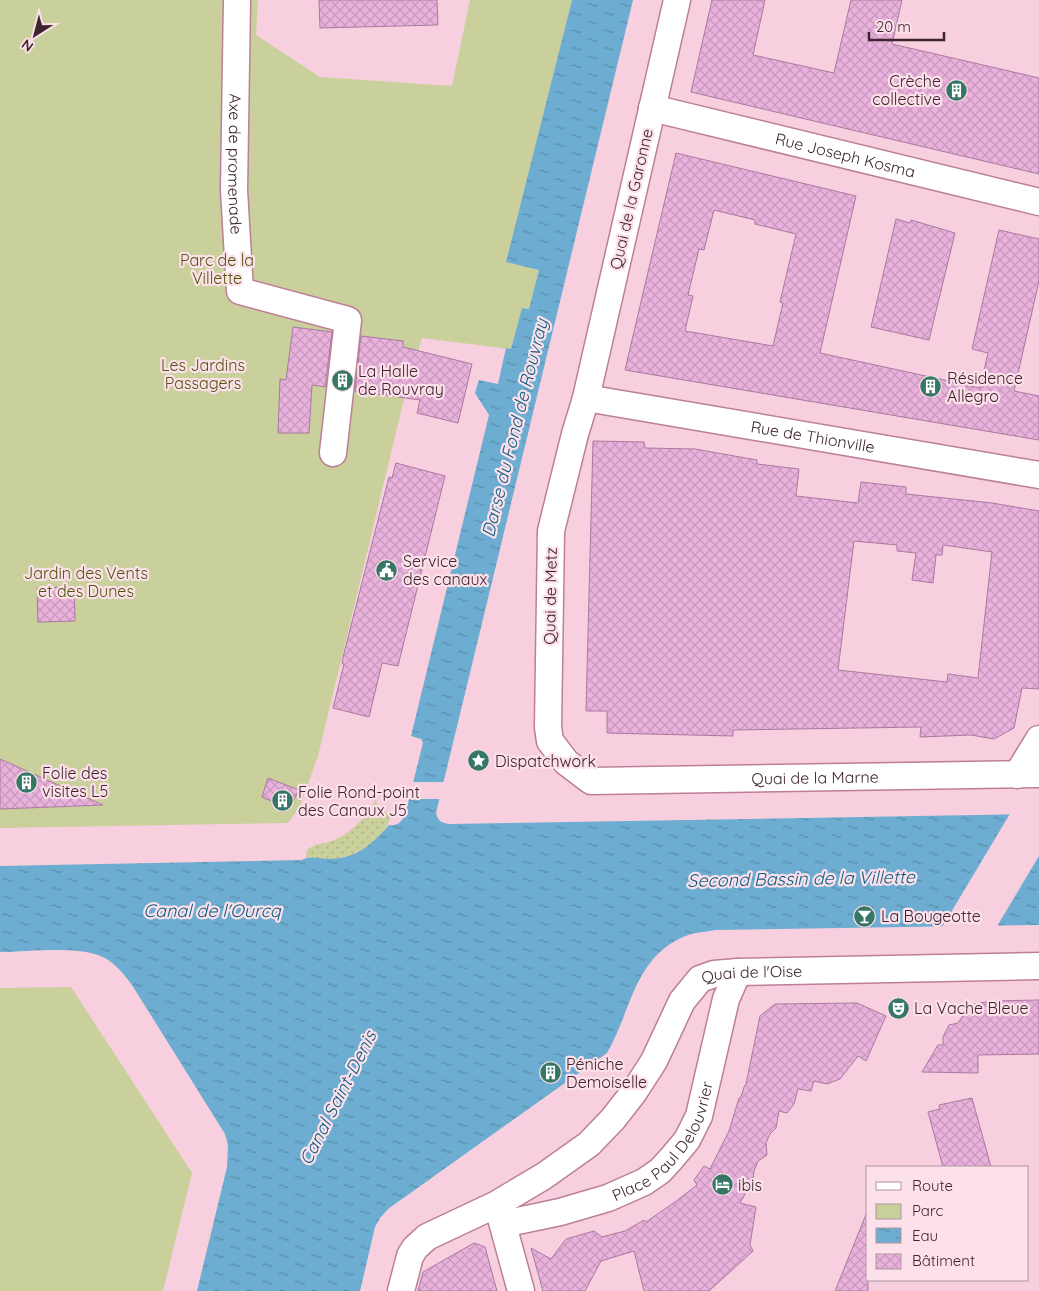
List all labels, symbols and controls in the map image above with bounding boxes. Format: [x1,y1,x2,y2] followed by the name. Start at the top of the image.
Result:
[10,10,60,60] north arrow
[869,10,944,42] scale bar
[876,17,911,36] text: 20 m
[18,35,37,56] text: N
[872,71,941,109] place label: Crèche collective
[945,78,969,102] building icon: Crèche collective
[224,93,247,235] street label: Axe de promenade
[605,127,657,271] street label: Quai de la Garonne
[773,128,918,182] street label: Rue Joseph Kosma
[180,250,254,288] park label: Parc de la Villette
[476,315,553,539] water label: Darse du Fond de Rouvray
[161,355,245,393] park label: Les Jardins Passagers
[358,361,444,399] place label: La Halle de Rouvray
[330,368,354,392] building icon: La Halle de Rouvray
[947,368,1023,406] place label: Résidence Allegro
[919,375,943,399] building icon: Résidence Allegro
[749,416,876,457] street label: Rue de Thionville
[539,547,561,645] street label: Quai de Metz
[403,551,487,589] place label: Service des canaux
[375,558,399,582] public building icon: Service des canaux
[24,563,148,601] park label: Jardin des Vents et des Dunes
[467,749,491,773] place icon: Dispatchwork
[495,751,596,771] place label: Dispatchwork
[42,763,108,801] place label: Folie des visites L5
[751,767,879,788] street label: Quai de la Marne
[14,770,38,794] building icon: Folie des visites L5
[298,782,420,820] place label: Folie Rond-point des Canaux J5
[270,789,294,813] building icon: Folie Rond-point des Canaux J5
[687,865,916,892] water label: Second Bassin de la Villette
[143,899,282,922] water label: Canal de l'Ourcq
[853,904,877,928] bar icon: La Bougeotte
[881,906,981,926] place label: La Bougeotte
[698,961,802,988] street label: Quai de l'Oise
[886,996,910,1020] theatre icon: La Vache Bleue
[914,998,1029,1018] place label: La Vache Bleue
[294,1026,382,1169] water label: Canal Saint-Denis
[566,1054,647,1092] place label: Péniche Demoiselle
[538,1061,562,1085] building icon: Péniche Demoiselle
[609,1079,717,1205] street label: Place Paul Delouvrier
[866,1166,1029,1281] legend
[710,1173,734,1197] hotel icon: ibis
[738,1175,762,1195] place label: ibis
[912,1176,953,1195] text: Route
[912,1201,943,1220] text: Parc
[912,1226,938,1245] text: Eau
[912,1251,975,1270] text: Bâtiment

